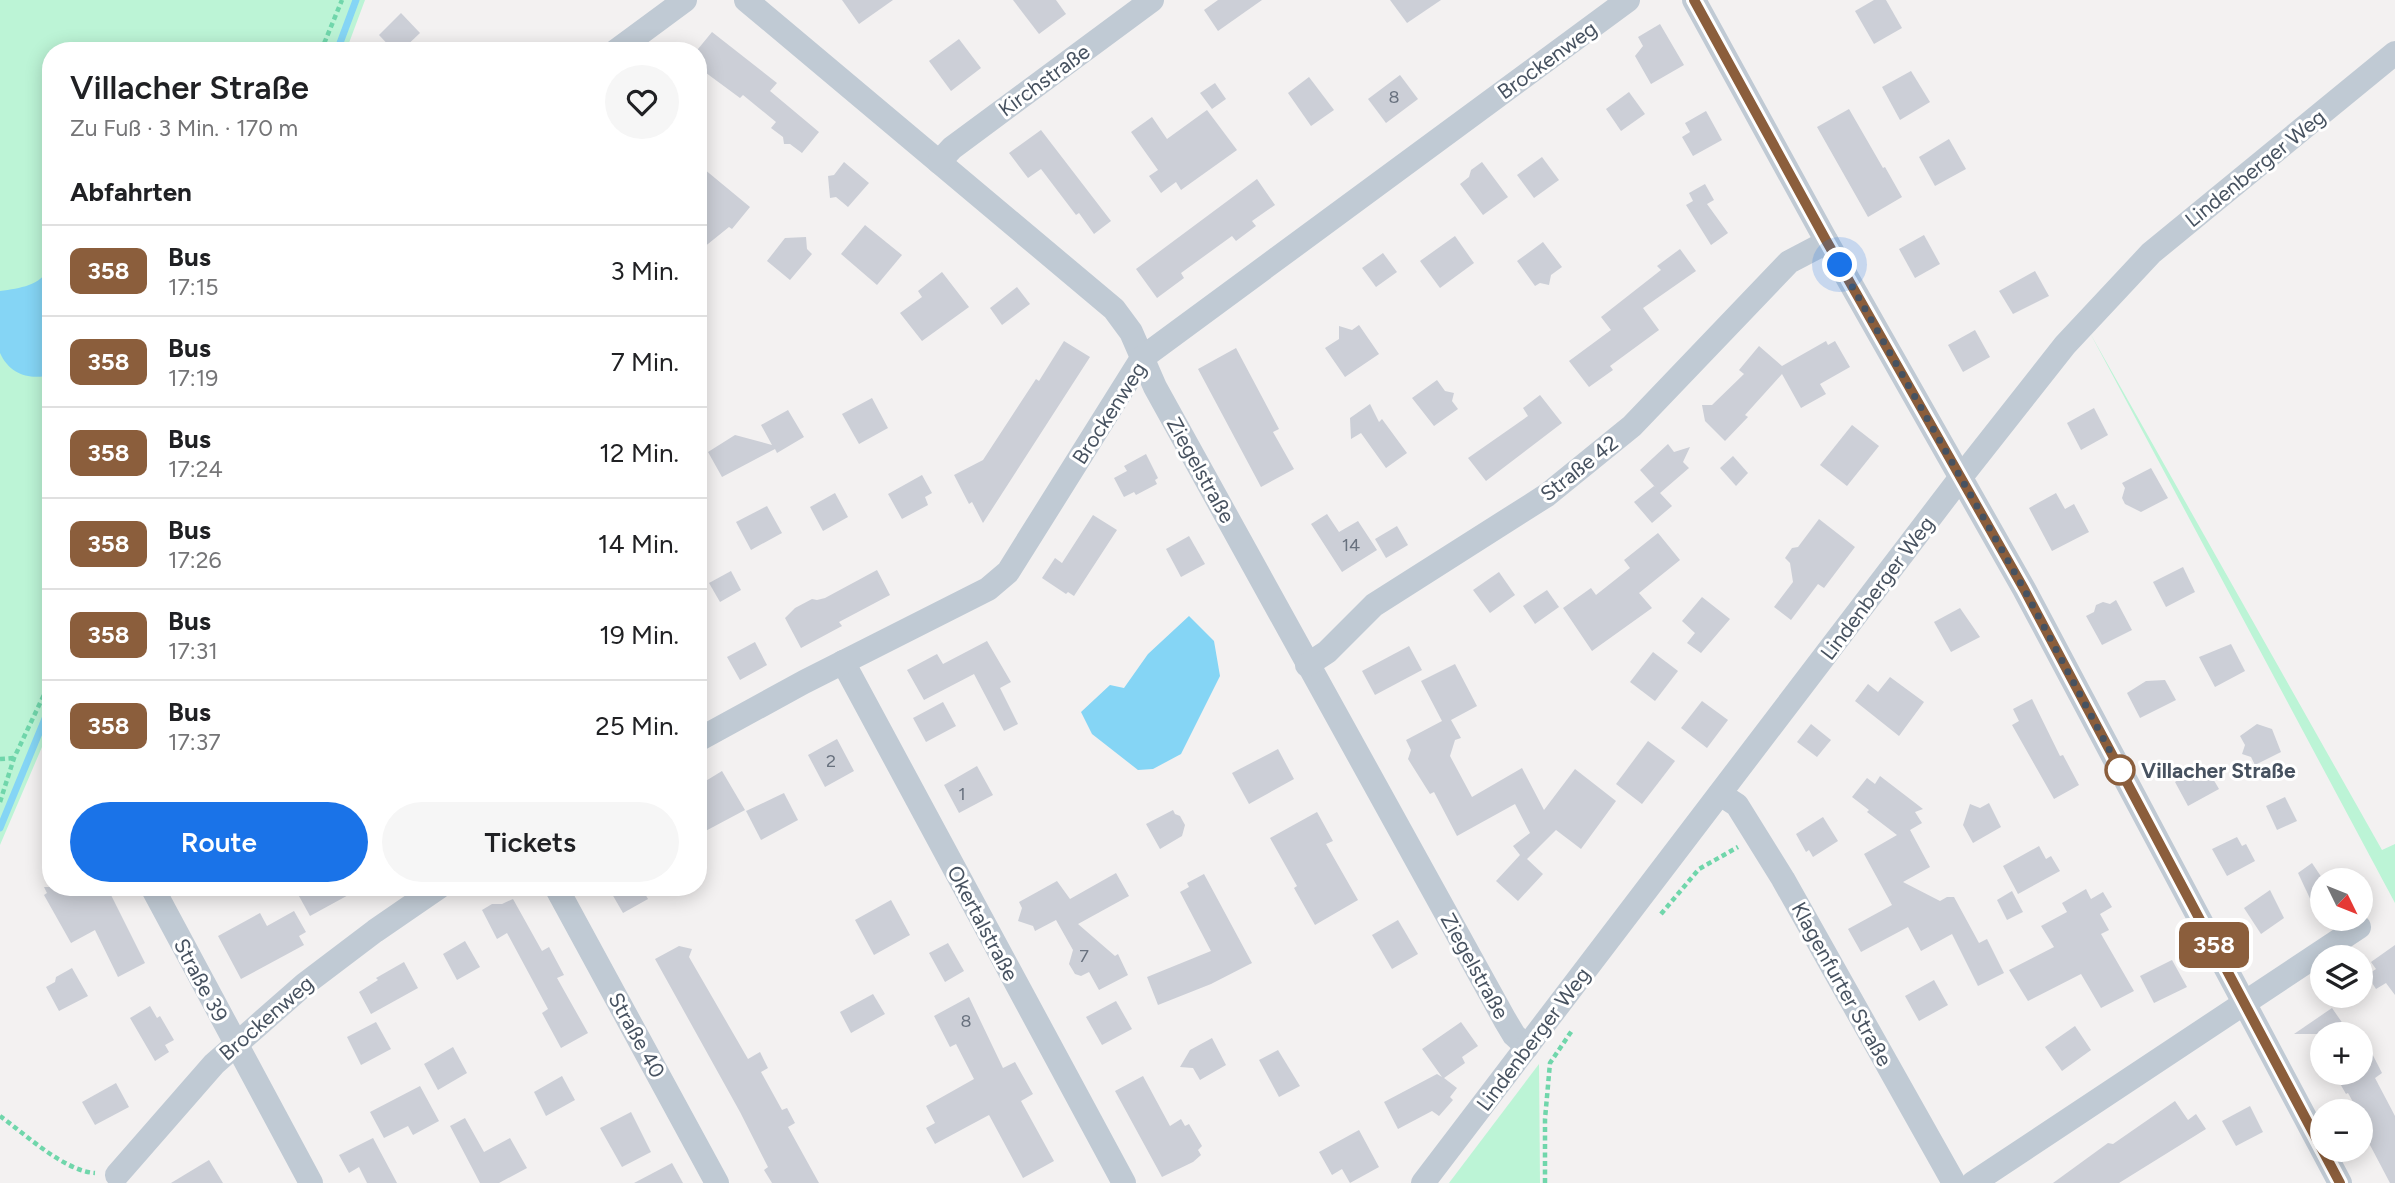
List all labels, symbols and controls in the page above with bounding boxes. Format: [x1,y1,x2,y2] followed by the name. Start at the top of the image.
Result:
[1493,16,1601,104] street label: Brockenweg
[993,39,1095,121] street label: Kirchstraße
[605,65,679,139] button: heart
[70,68,309,107] text: Villacher Straße
[1388,86,1400,108] house number: 8
[2180,104,2330,232] street label: Lindenberger Weg
[70,114,298,142] text: Zu Fuß · 3 Min. · 170 m
[70,176,192,208] text: Abfahrten
[168,241,211,273] text: Bus
[1822,247,1857,282] your location
[610,255,679,287] text: 3 Min.
[88,256,129,285] text: 358
[168,273,218,301] text: 17:15
[168,332,211,364] text: Bus
[611,346,679,378] text: 7 Min.
[88,347,129,376] text: 358
[1067,357,1151,469] street label: Brockenweg
[168,364,218,392] text: 17:19
[1162,413,1240,527] street label: Ziegelstraße
[168,423,211,455] text: Bus
[1535,430,1623,506] street label: Straße 42
[599,437,679,469] text: 12 Min.
[88,438,129,467] text: 358
[168,455,223,483] text: 17:24
[1815,511,1939,665] street label: Lindenberger Weg
[168,514,211,546] text: Bus
[598,528,679,560] text: 14 Min.
[88,529,129,558] text: 358
[1342,534,1360,556] house number: 14
[168,546,222,574] text: 17:26
[168,605,211,637] text: Bus
[599,619,679,651] text: 19 Min.
[88,620,129,649] text: 358
[168,637,218,665] text: 17:31
[168,696,211,728] text: Bus
[595,710,679,742] text: 25 Min.
[88,711,129,740] text: 358
[168,728,221,756] text: 17:37
[826,750,836,772] house number: 2
[2105,755,2135,785] marker: Villacher Straße
[2141,758,2296,783] place label: Villacher Straße
[958,783,966,805] house number: 1
[70,802,368,882] button: Route
[382,802,679,882] button: Tickets
[942,861,1024,985] street label: Okertalstraße
[2310,868,2373,931] north arrow
[2310,868,2373,1162] map controls
[1787,898,1897,1070] street label: Klagenfurter Straße
[1436,909,1514,1023] street label: Ziegelstraße
[2174,922,2254,968] line badge: 358
[2193,930,2235,959] text: 358
[169,934,233,1026] street label: Straße 39
[1079,945,1089,967] house number: 7
[2310,945,2373,1008] button: layers
[1471,962,1595,1116] street label: Lindenberger Weg
[214,970,318,1066] street label: Brockenweg
[603,988,671,1082] street label: Straße 40
[960,1010,972,1032] house number: 8
[2310,1022,2373,1085] button: +
[2310,1099,2373,1162] button: −

